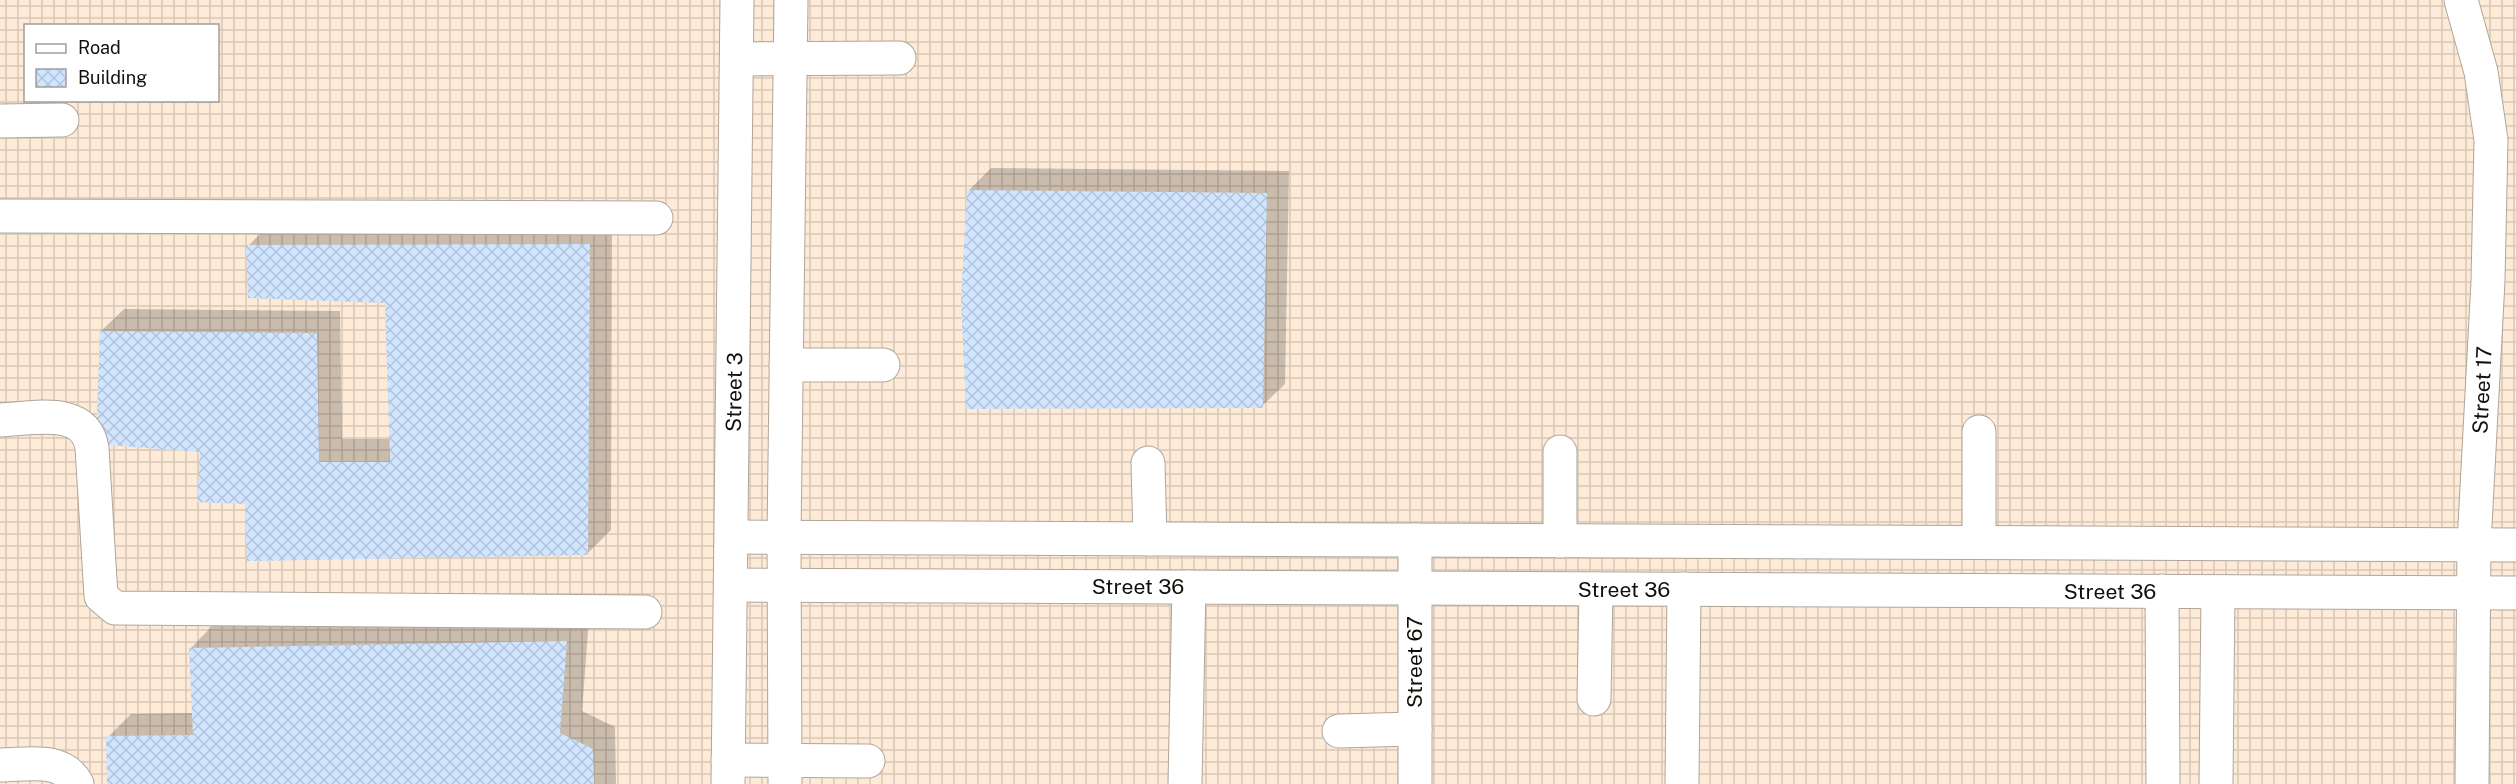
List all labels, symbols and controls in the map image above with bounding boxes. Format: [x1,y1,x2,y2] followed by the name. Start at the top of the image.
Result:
[24,24,219,102] legend
[78,37,121,58] text: Road
[78,67,147,88] text: Building
[2467,346,2497,434] street label: Street 17
[721,352,747,432] street label: Street 3
[1092,574,1184,599] street label: Street 36
[1578,577,1670,602] street label: Street 36
[2064,579,2156,604] street label: Street 36
[1402,616,1427,708] street label: Street 67

